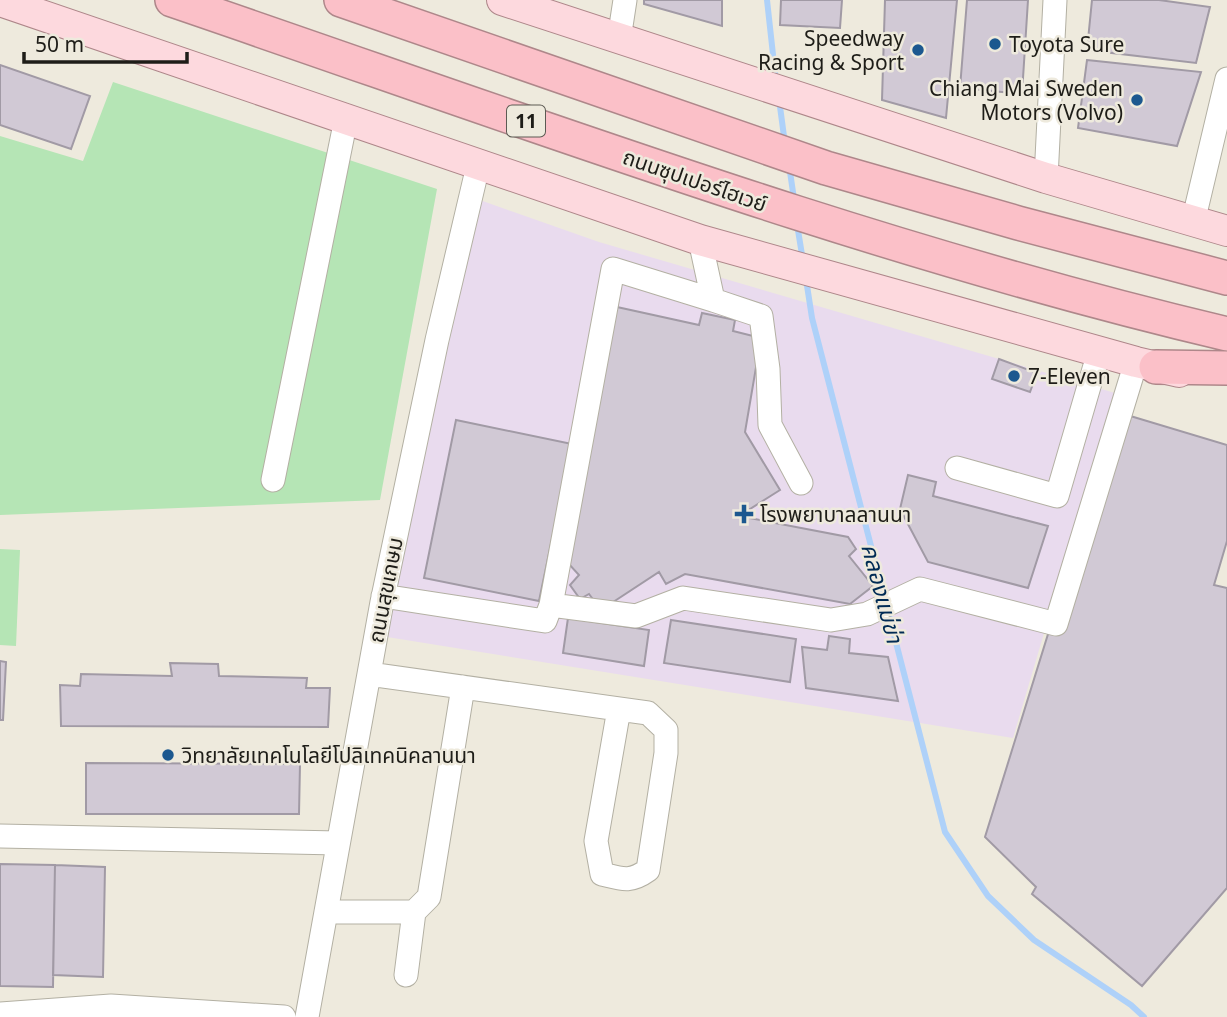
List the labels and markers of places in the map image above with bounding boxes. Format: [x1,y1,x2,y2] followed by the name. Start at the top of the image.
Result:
[758,24,904,76] place label: Speedway Racing & Sport
[1009,30,1124,58] place label: Toyota Sure
[987,36,1003,52] marker: Toyota Sure
[910,42,926,58] marker: Speedway Racing & Sport
[929,74,1123,126] place label: Chiang Mai Sweden Motors (Volvo)
[1129,92,1145,108] marker: Chiang Mai Sweden Motors (Volvo)
[1028,362,1111,390] place label: 7-Eleven
[1006,368,1022,384] marker: 7-Eleven
[760,500,911,528] place label: โรงพยาบาลลานนา
[734,504,754,524] marker: โรงพยาบาลลานนา
[182,741,476,769] place label: วิทยาลัยเทคโนโลยีโปลิเทคนิคลานนา
[160,747,176,763] marker: วิทยาลัยเทคโนโลยีโปลิเทคนิคลานนา

